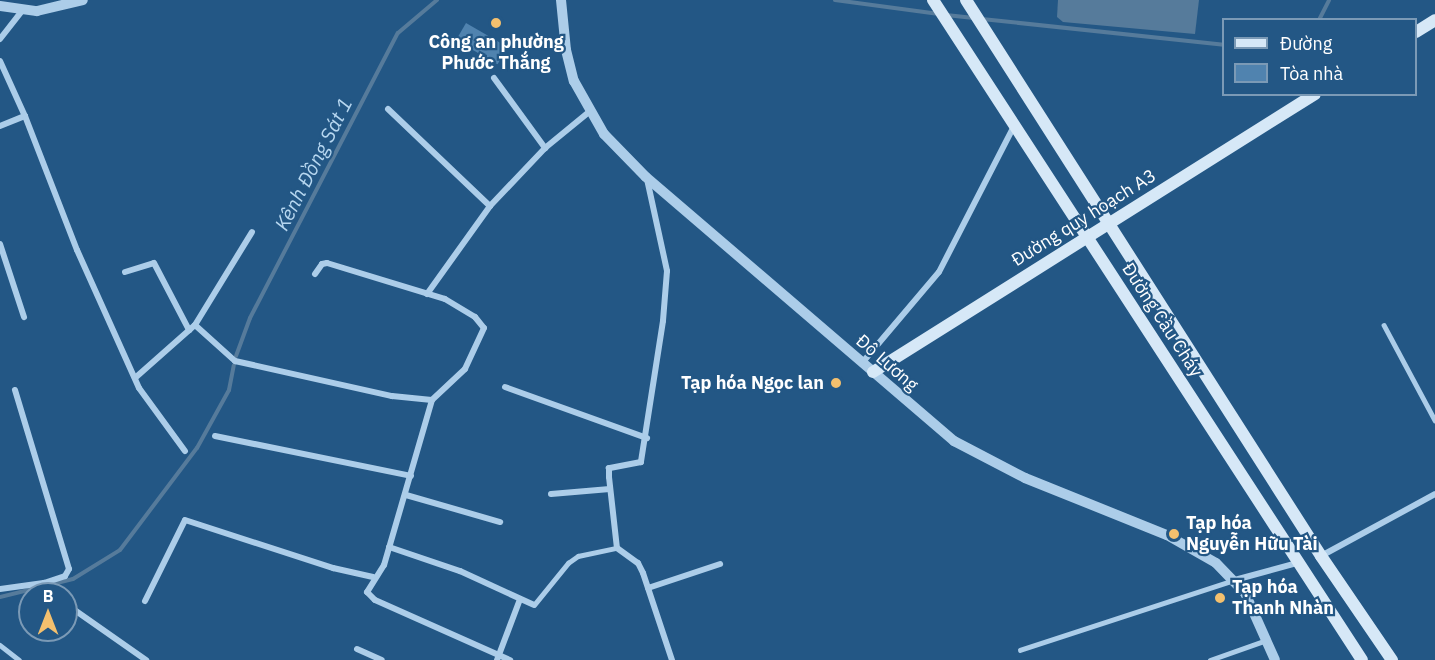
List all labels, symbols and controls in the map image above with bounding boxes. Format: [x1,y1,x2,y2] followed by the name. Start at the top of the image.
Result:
[489,16,503,30] marker: Công an phường Phước Thắng
[1222,18,1417,96] legend
[428,32,564,74] place label: Công an phường Phước Thắng
[1280,32,1332,55] text: Đường
[1280,62,1343,85] text: Tòa nhà
[269,94,357,234] water label: Kênh Đồng Sát 1
[1008,165,1160,271] street label: Đường quy hoạch A3
[1117,259,1207,381] street label: Đường Cầu Cháy
[851,330,923,396] street label: Đô Lương
[681,372,824,394] place label: Tạp hóa Ngọc lan
[829,376,843,390] marker: Tạp hóa Ngọc lan
[1186,513,1318,556] place label: Tạp hóa Nguyễn Hữu Tài
[1167,527,1181,541] marker: Tạp hóa Nguyễn Hữu Tài
[1232,577,1334,620] place label: Tạp hóa Thanh Nhàn
[18,582,78,642] north arrow
[43,586,53,606] text: B
[1213,591,1227,605] marker: Tạp hóa Thanh Nhàn

